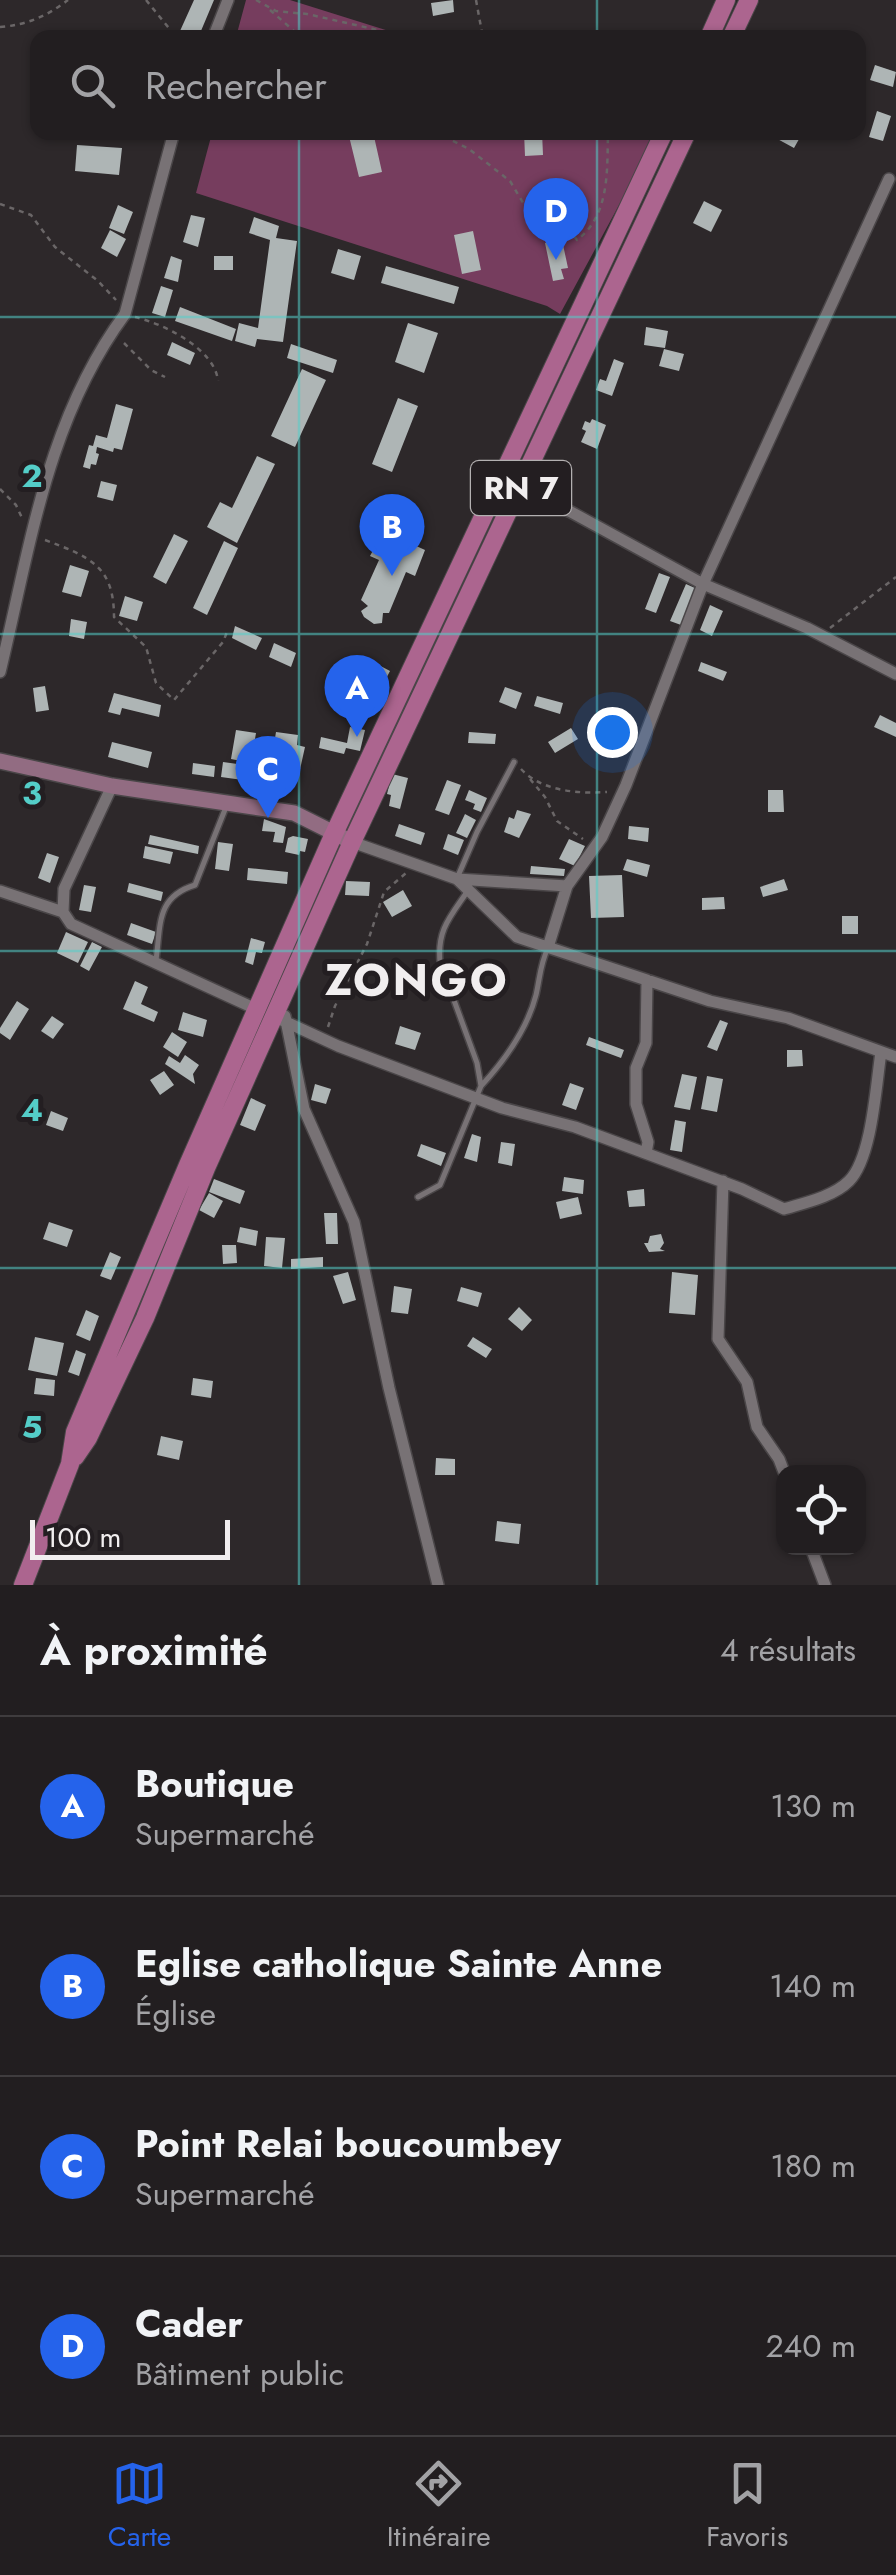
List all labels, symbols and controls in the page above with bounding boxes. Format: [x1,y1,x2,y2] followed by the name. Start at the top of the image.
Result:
[30,30,866,140] search box
[65,58,120,113] icon: search
[145,58,327,113] text: Rechercher
[524,178,588,260] pin: D
[22,453,43,499] text: 2
[471,461,571,515] road number: RN 7
[360,494,424,576] pin: B
[324,654,390,737] pin: A
[587,707,638,758] your location
[236,736,300,818] pin: C
[22,770,42,816] text: 3
[325,947,509,1012] district label: ZONGO
[21,1087,43,1133] text: 4
[22,1404,42,1450] text: 5
[776,1465,866,1555] map controls
[776,1465,866,1555] button: locate
[30,1515,230,1560] scale bar
[45,1517,121,1558] text: 100 m
[40,1620,268,1681] text: À proximité
[720,1627,856,1673] text: 4 résultats
[135,1756,294,1811] text: Boutique
[61,1783,84,1829] text: A
[770,1783,856,1829] text: 130 m
[135,1811,314,1857] text: Supermarché
[135,1936,662,1991] text: Eglise catholique Sainte Anne
[62,1963,83,2009] text: B
[769,1963,856,2009] text: 140 m
[135,1991,216,2037] text: Église
[135,2116,561,2171] text: Point Relai boucoumbey
[61,2143,84,2189] text: C
[770,2143,856,2189] text: 180 m
[135,2171,314,2217] text: Supermarché
[135,2296,243,2351] text: Cader
[61,2323,84,2369] text: D
[765,2323,856,2369] text: 240 m
[135,2351,344,2397] text: Bâtiment public
[108,2456,171,2557] tab: Carte
[387,2456,491,2557] tab: Itinéraire
[706,2456,788,2557] tab: Favoris

